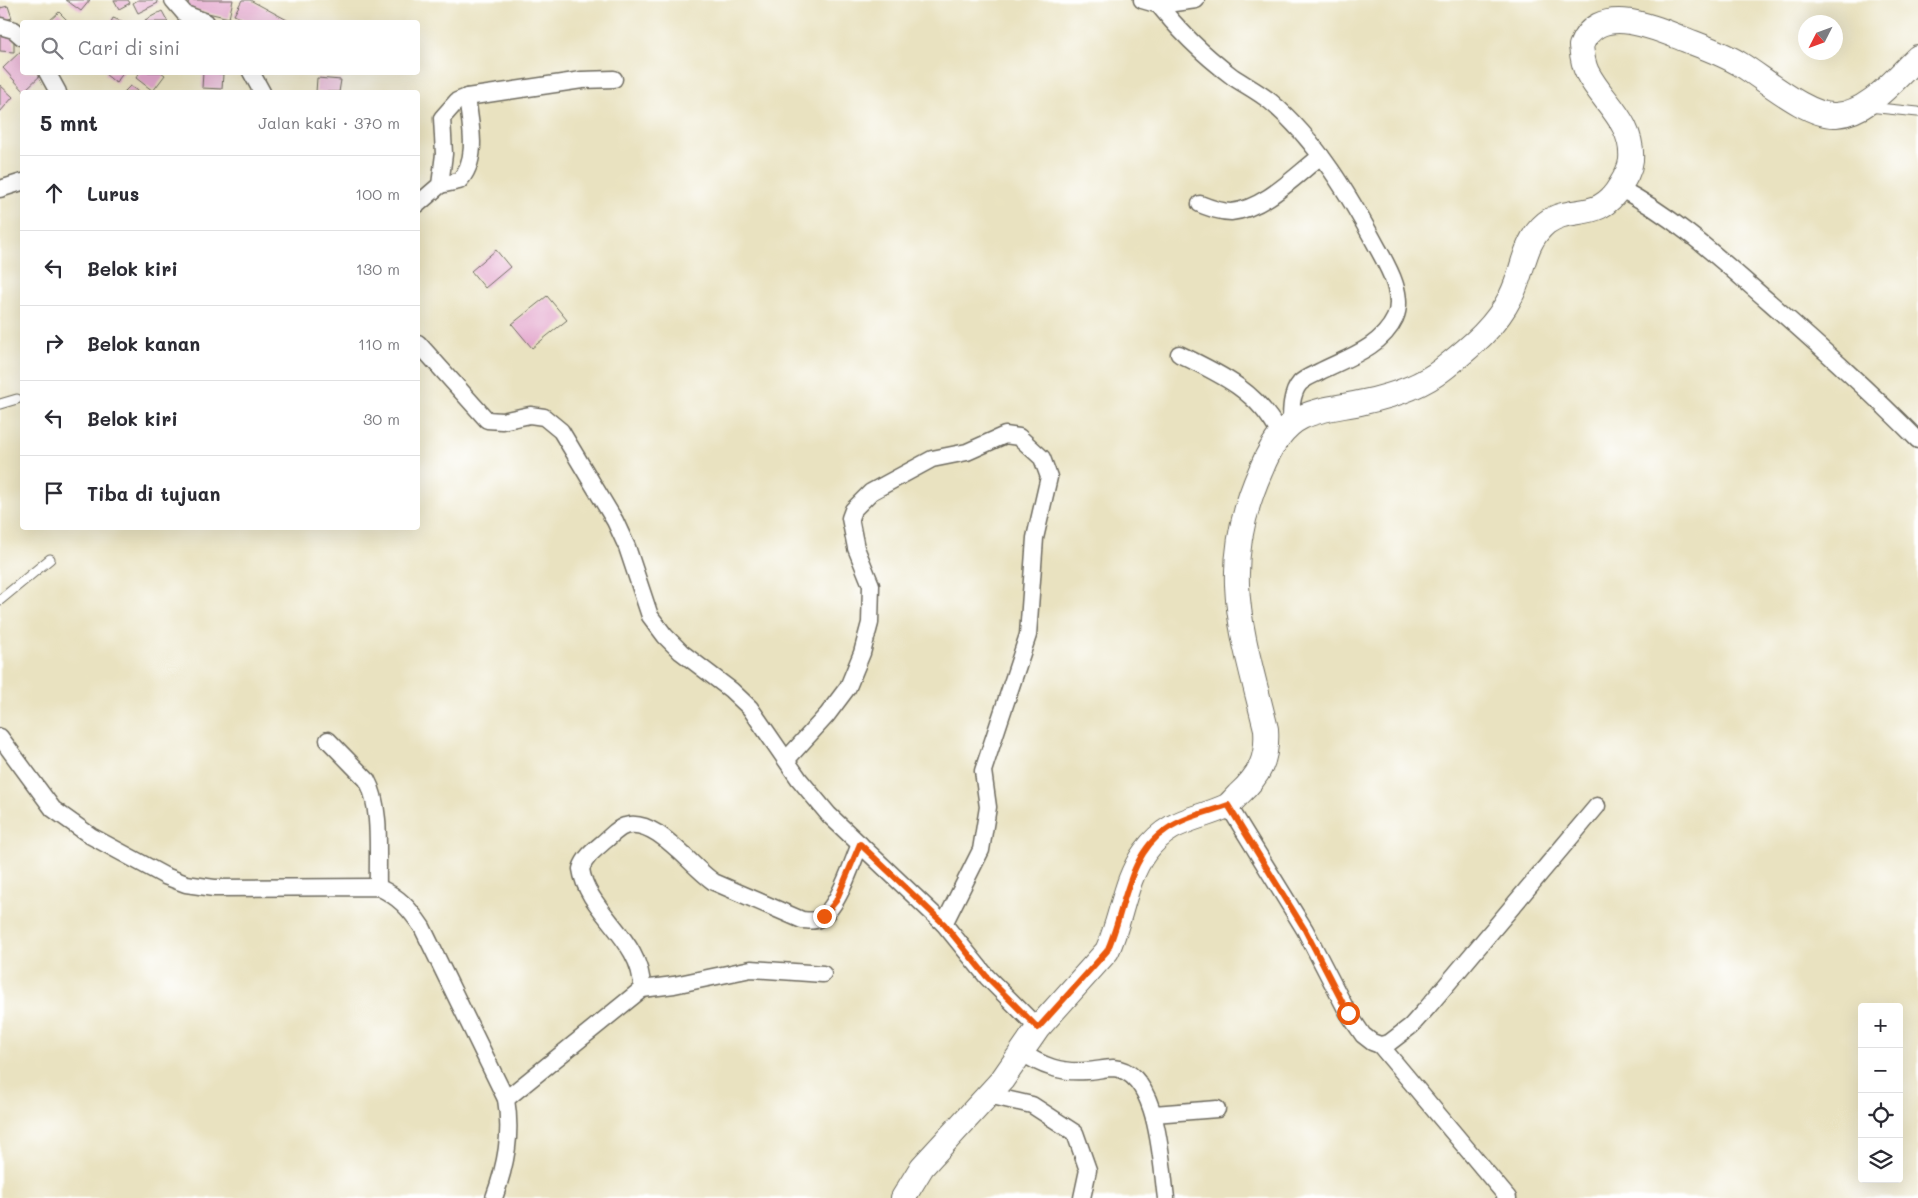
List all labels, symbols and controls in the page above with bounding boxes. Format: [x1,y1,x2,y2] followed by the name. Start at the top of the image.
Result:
[1798,15,1843,60] north arrow
[20,20,420,75] search box
[38,34,66,62] icon: search
[78,35,180,60] text: Cari di sini
[40,109,98,136] text: 5 mnt
[258,112,400,133] text: Jalan kaki · 370 m
[40,179,68,207] icon: ahead
[87,181,139,206] text: Lurus
[355,183,400,204] text: 100 m
[40,254,68,282] icon: left
[87,256,178,281] text: Belok kiri
[356,258,400,279] text: 130 m
[40,329,68,357] icon: right
[87,331,200,356] text: Belok kanan
[358,333,400,354] text: 110 m
[40,404,68,432] icon: left
[87,406,178,431] text: Belok kiri
[363,408,400,429] text: 30 m
[40,479,68,507] icon: arrive
[87,481,220,506] text: Tiba di tujuan
[813,905,836,928] route end
[1337,1002,1360,1025] route start
[1858,1003,1903,1183] map controls
[1858,1003,1903,1048] button: +
[1858,1048,1903,1093] button: −
[1858,1093,1903,1138] button: locate
[1858,1138,1903,1183] button: layers

